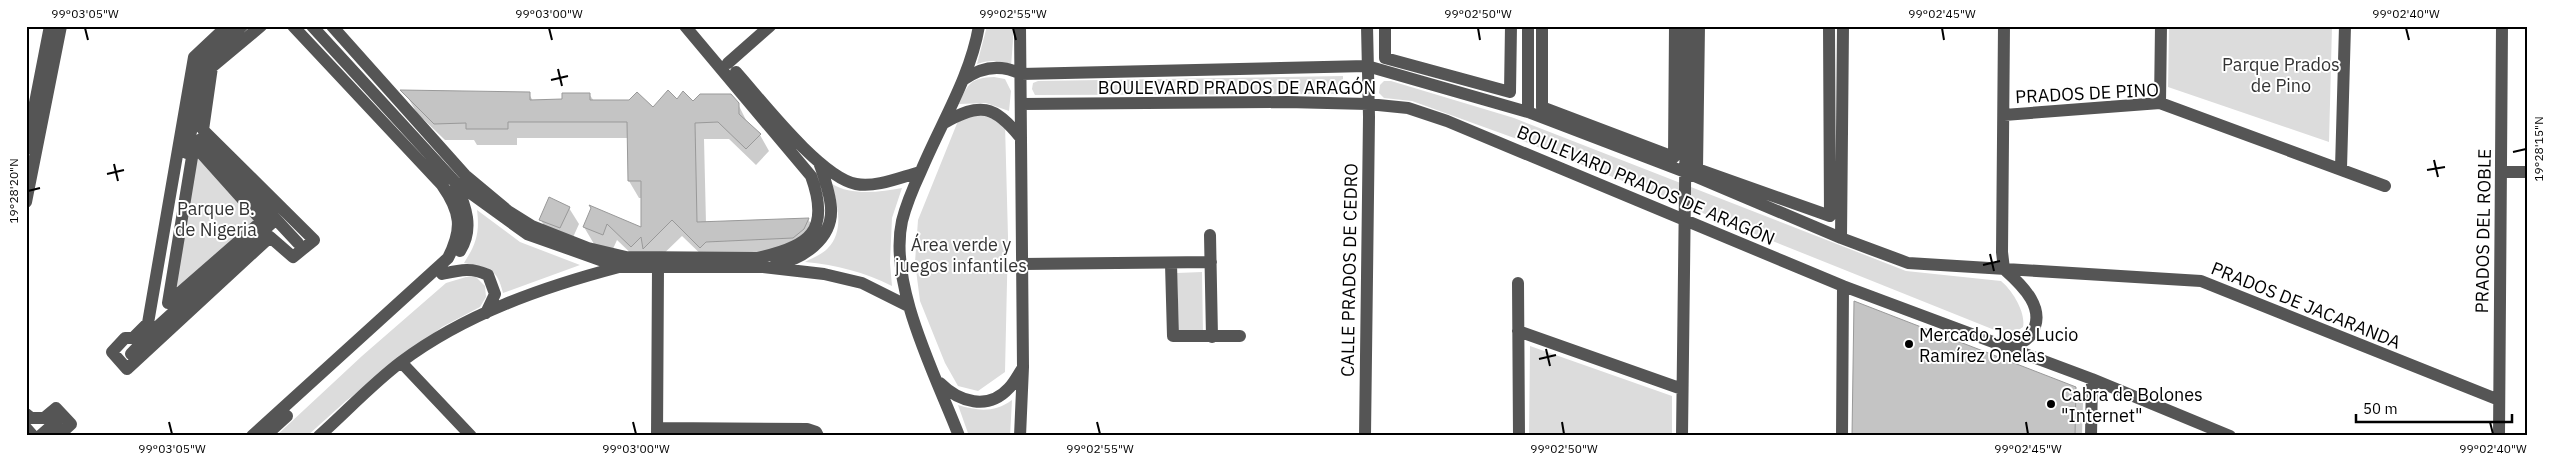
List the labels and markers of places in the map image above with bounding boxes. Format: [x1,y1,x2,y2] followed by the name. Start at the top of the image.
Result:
[1919,323,2078,367] place label: Mercado José Lucio Ramírez Onelas
[1903,338,1915,350] marker: Mercado José Lucio Ramírez Onelas
[2061,383,2203,427] place label: Cabra de Bolones "Internet"
[2045,398,2057,410] marker: Cabra de Bolones "Internet"

